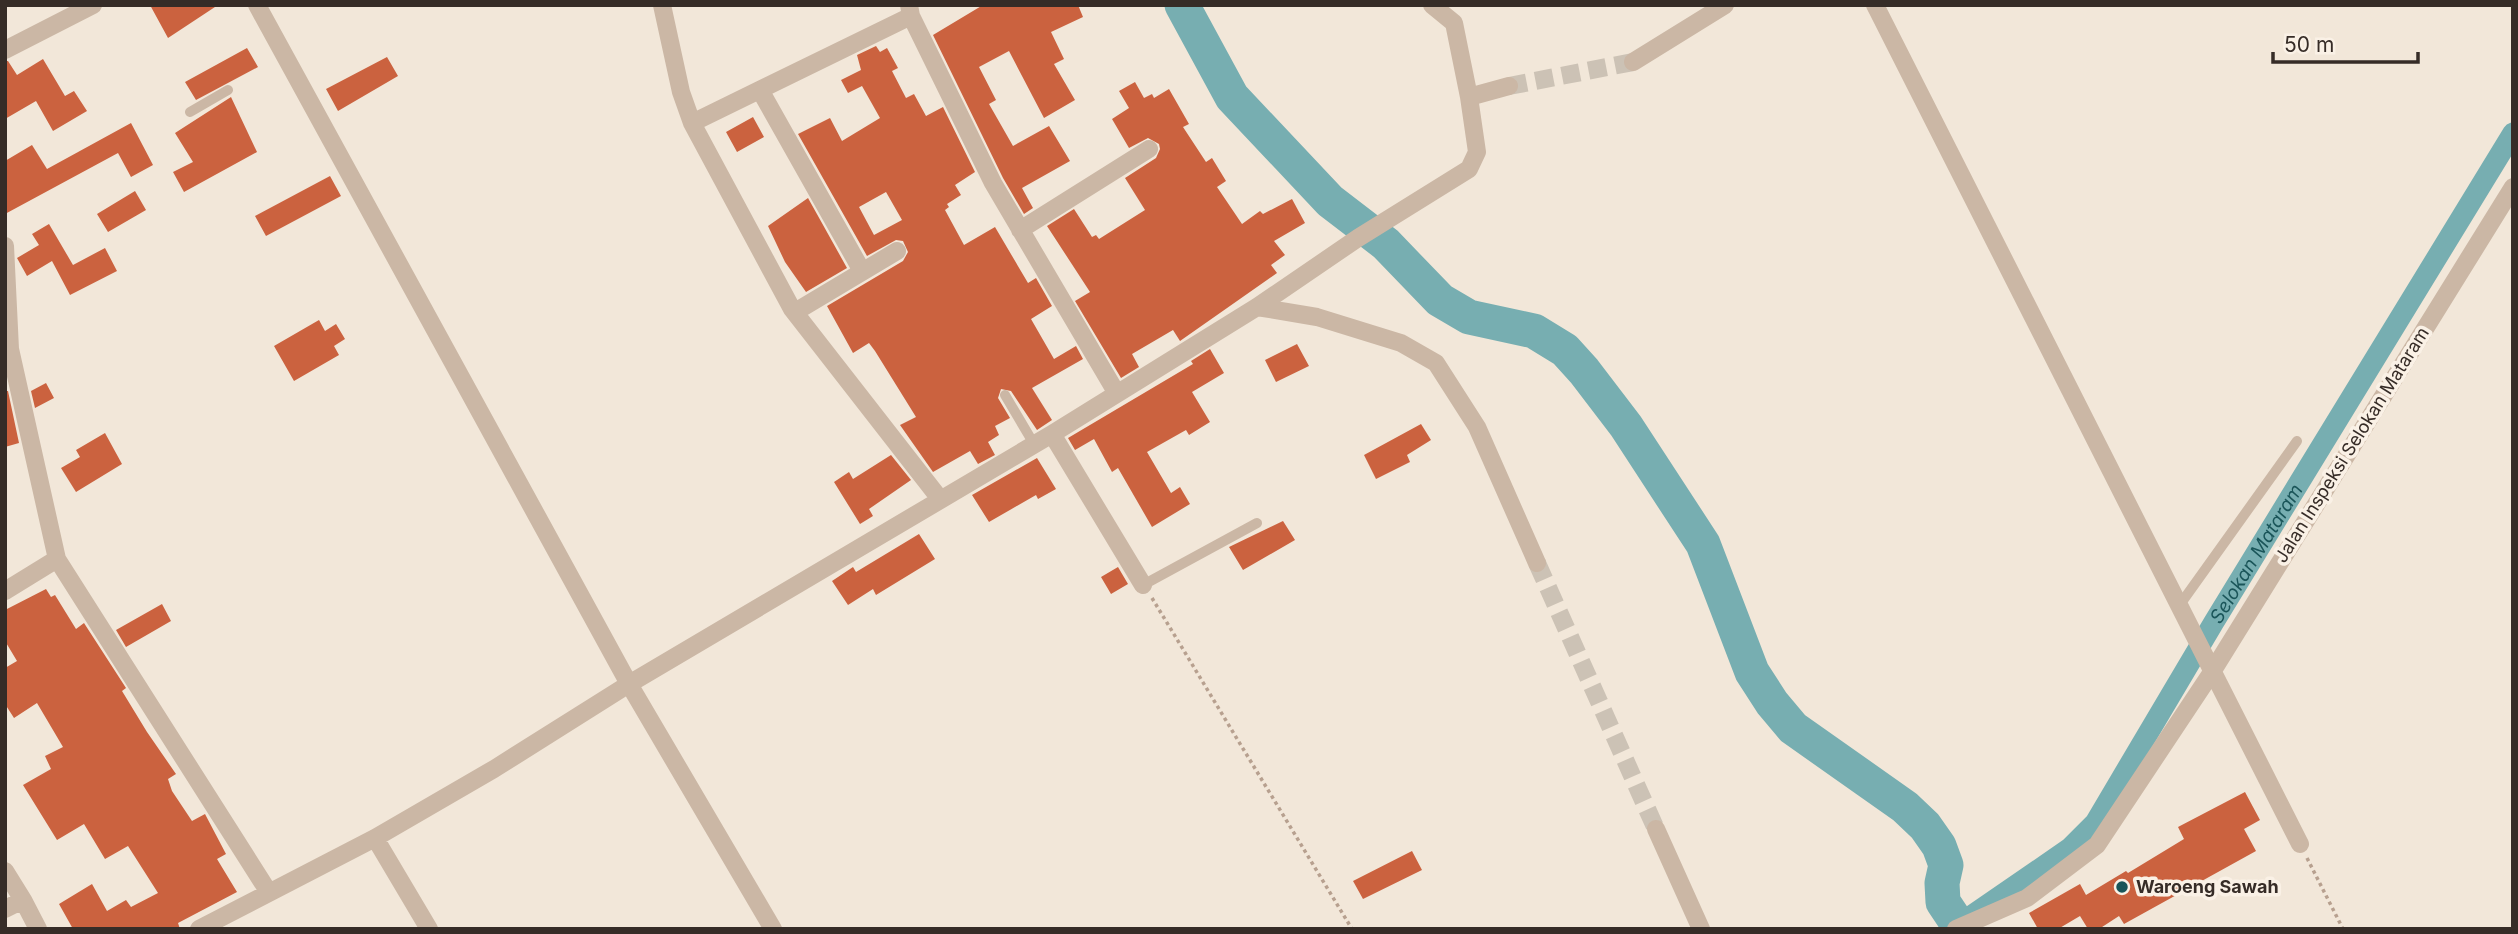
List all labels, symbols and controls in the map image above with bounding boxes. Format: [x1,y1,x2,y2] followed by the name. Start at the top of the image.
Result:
[2273,21,2418,65] scale bar
[2284,32,2334,57] text: 50 m
[2270,323,2433,566] street label: Jalan Inspeksi Selokan Mataram
[2205,480,2308,628] water label: Selokan Mataram
[2136,876,2279,897] place label: Waroeng Sawah
[2114,879,2130,895] marker: Waroeng Sawah

